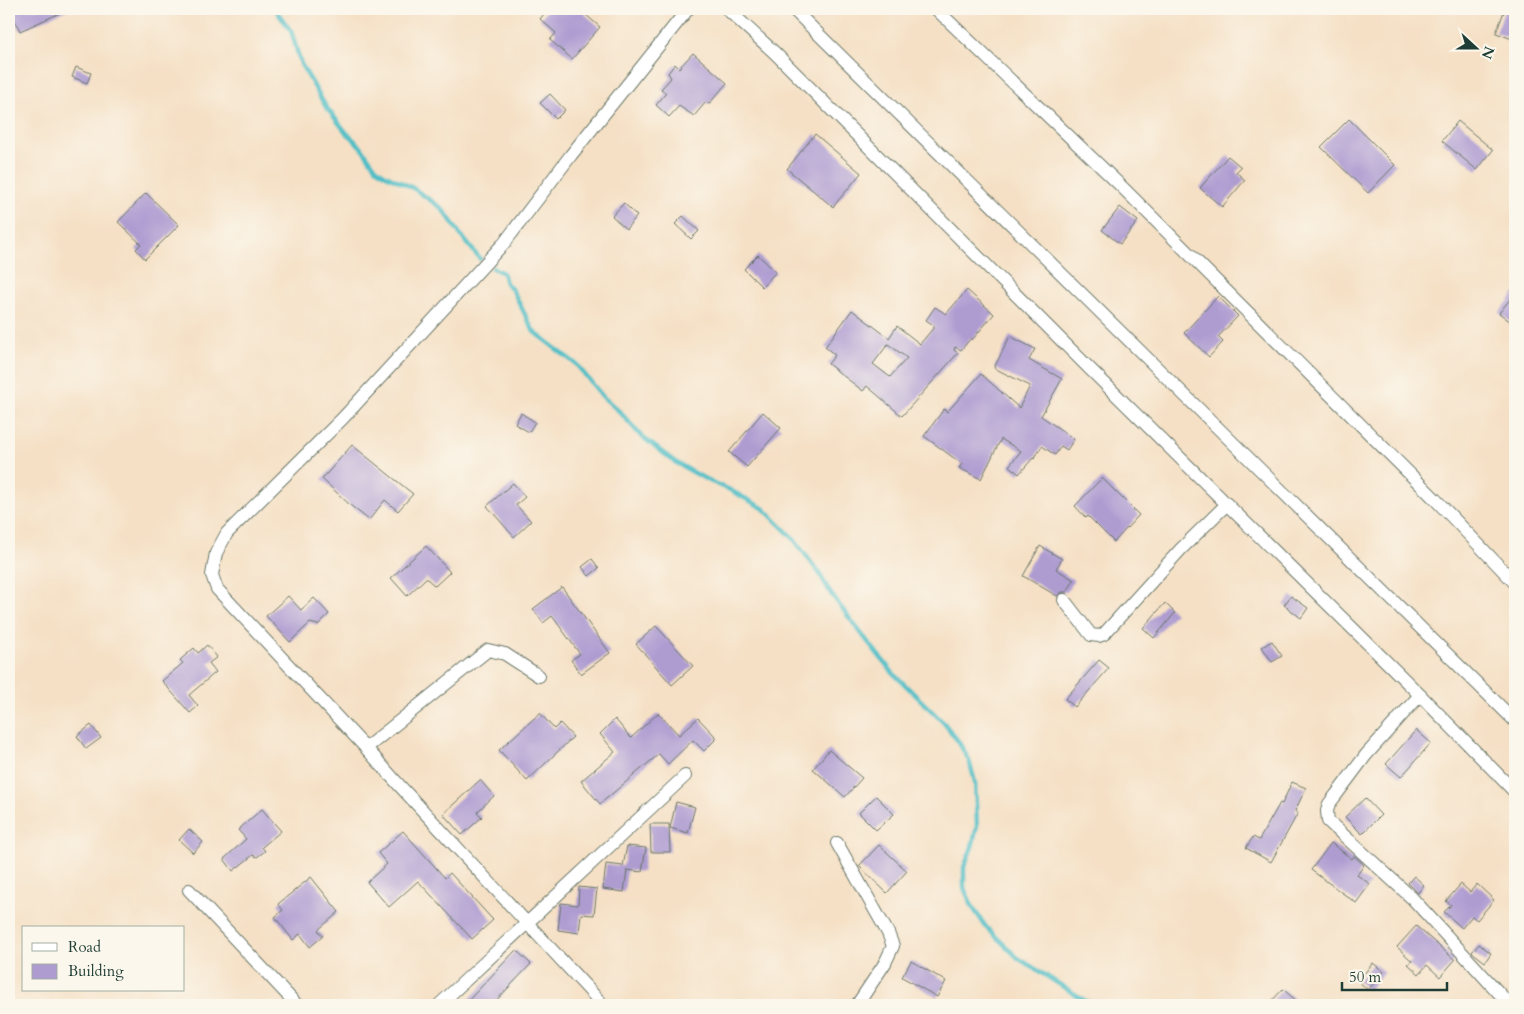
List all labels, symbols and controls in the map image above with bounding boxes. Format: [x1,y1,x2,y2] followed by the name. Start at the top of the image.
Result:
[1452,22,1502,72] north arrow
[1477,43,1499,62] text: N
[22,926,185,992] legend
[68,937,101,957] text: Road
[1342,959,1446,991] scale bar
[68,961,124,981] text: Building
[1349,967,1381,987] text: 50 m

